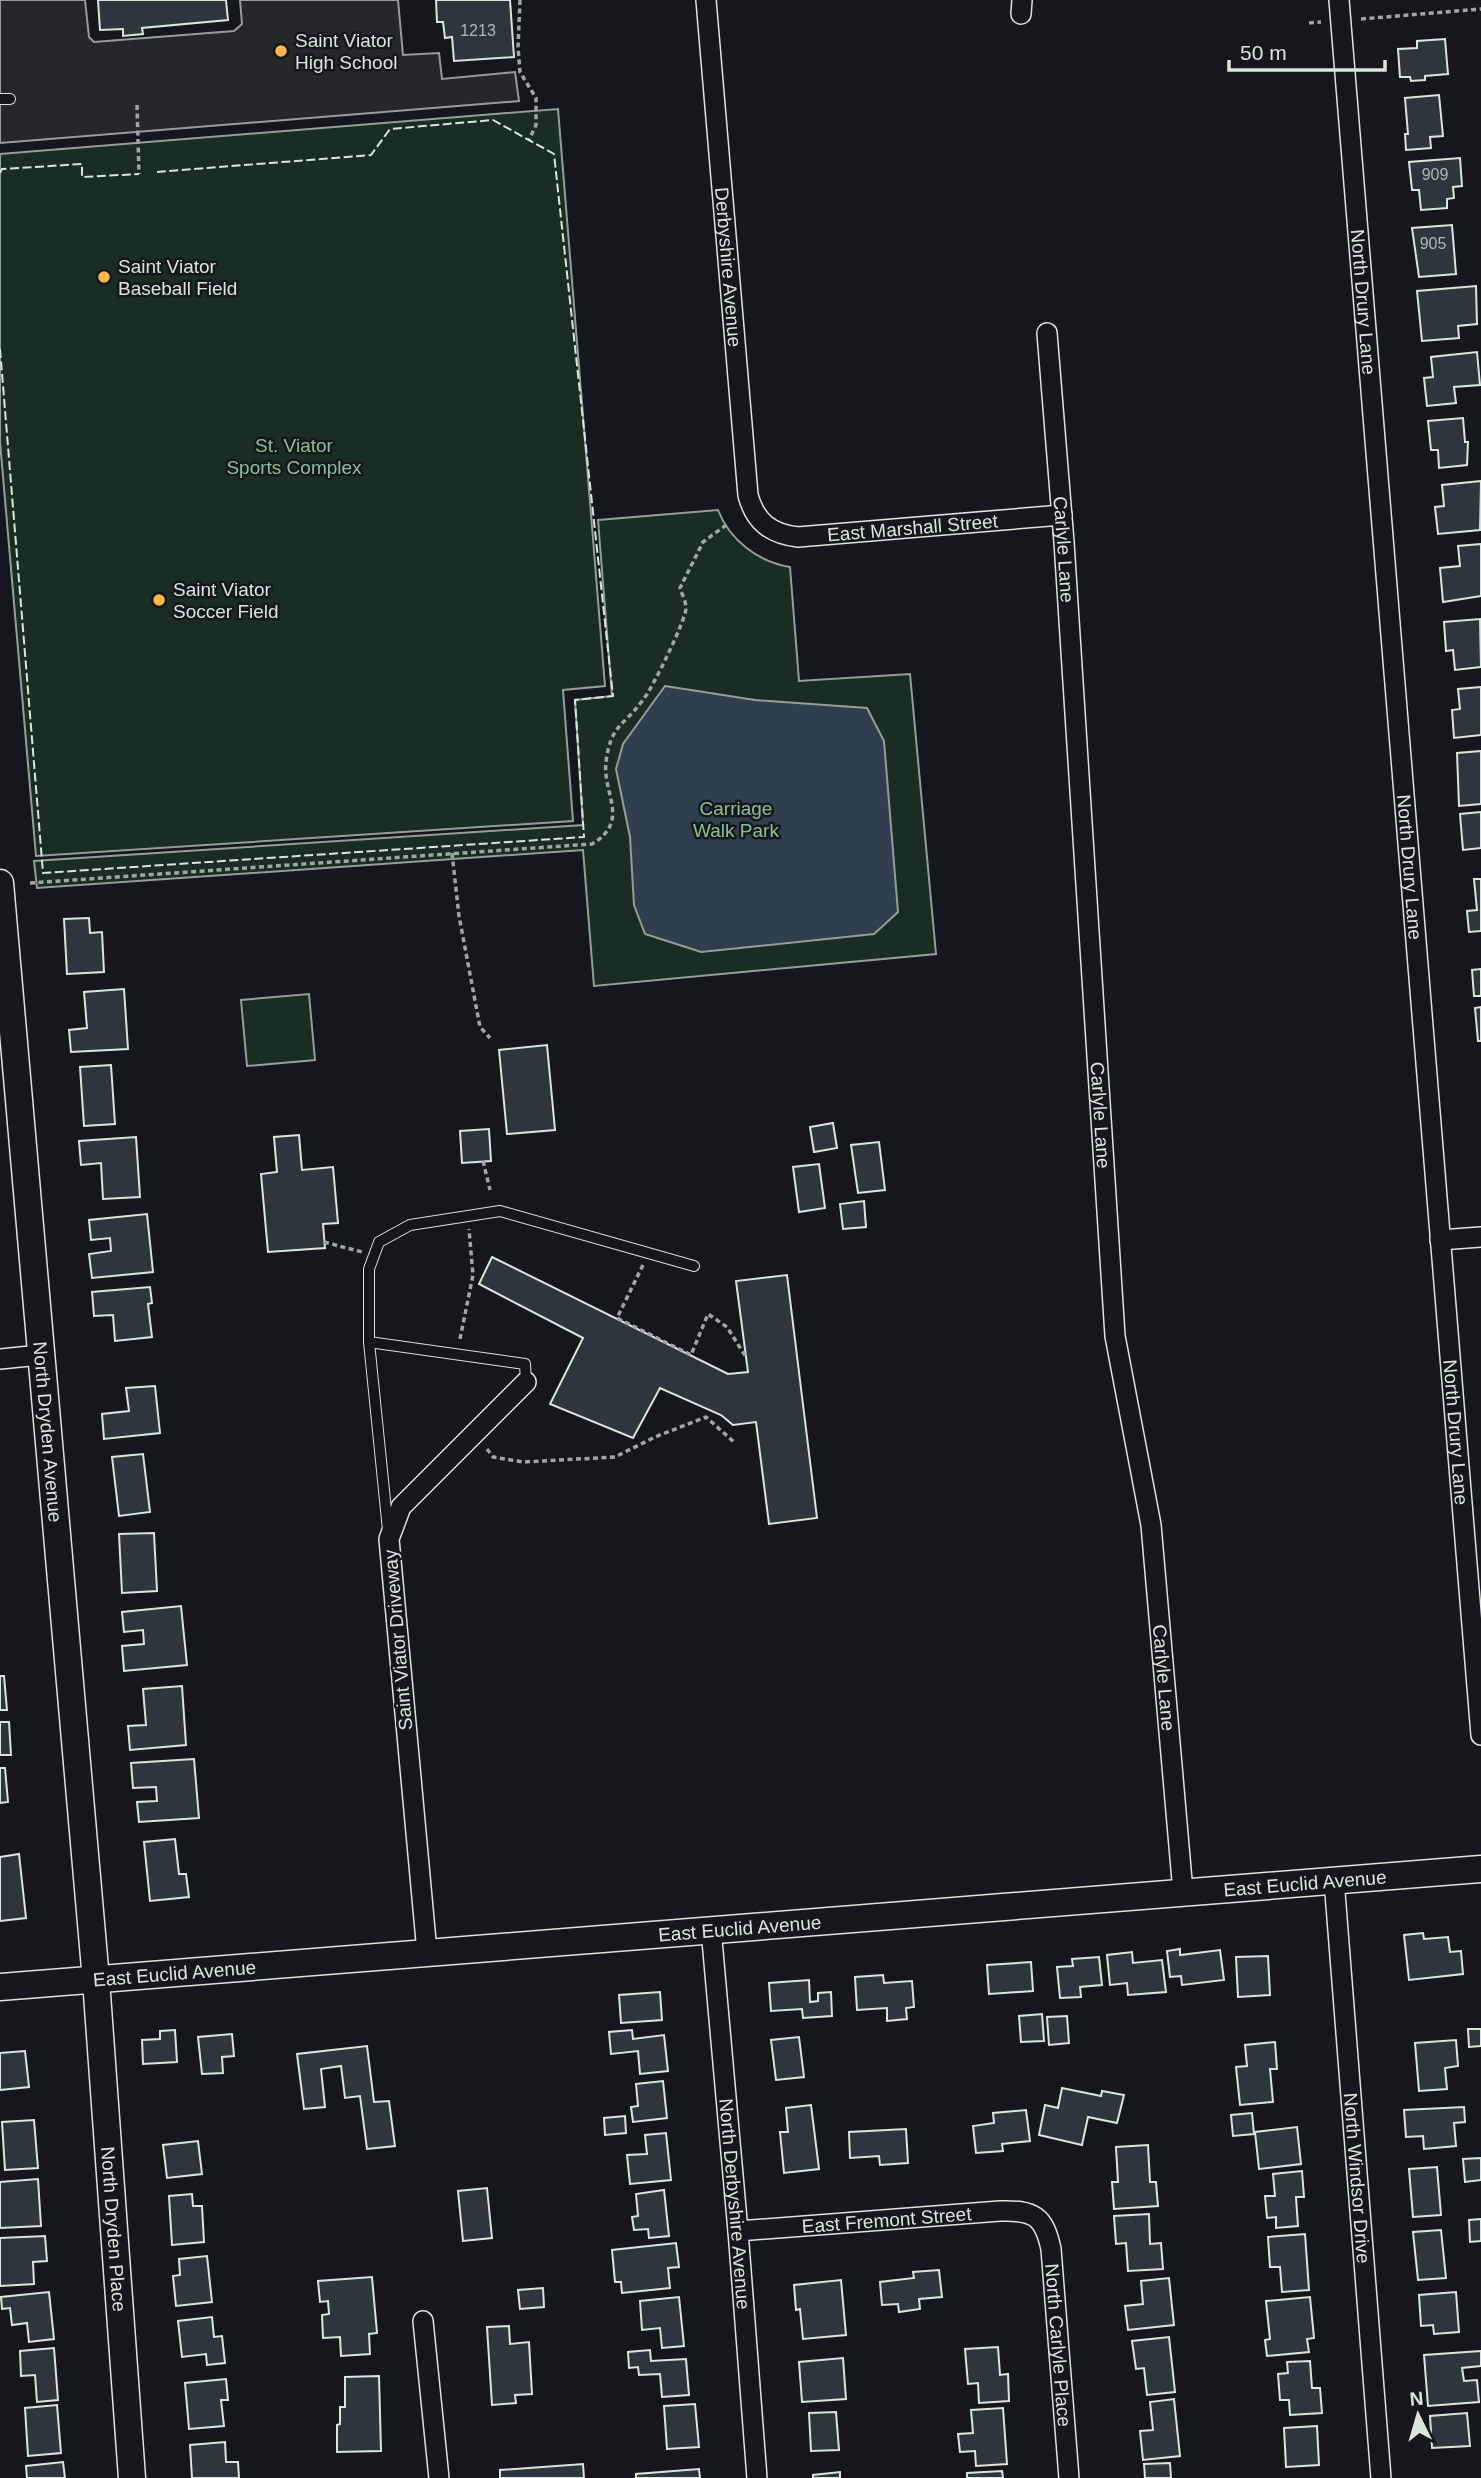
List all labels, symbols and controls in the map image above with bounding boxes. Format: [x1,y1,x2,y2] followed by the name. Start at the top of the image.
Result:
[460,22,496,39] house number: 1213
[1229,28,1385,72] scale bar
[295,30,397,73] place label: Saint Viator High School
[1240,41,1287,64] text: 50 m
[273,43,289,59] marker: Saint Viator High School
[1422,166,1448,183] house number: 909
[711,186,746,348] street label: Derbyshire Avenue
[1347,228,1380,376] street label: North Drury Lane
[1420,235,1446,252] house number: 905
[118,256,237,299] place label: Saint Viator Baseball Field
[96,269,112,285] marker: Saint Viator Baseball Field
[226,435,362,478] park label: St. Viator Sports Complex
[1050,495,1078,603] street label: Carlyle Lane
[826,510,999,545] street label: East Marshall Street
[173,579,279,622] place label: Saint Viator Soccer Field
[151,592,167,608] marker: Saint Viator Soccer Field
[1394,794,1426,941] street label: North Drury Lane
[693,798,779,841] park label: Carriage Walk Park
[1087,1061,1115,1169] street label: Carlyle Lane
[30,1341,66,1523] street label: North Dryden Avenue
[1440,1359,1473,1506] street label: North Drury Lane
[380,1548,416,1731] street label: Saint Viator Driveway
[1149,1624,1179,1732] street label: Carlyle Lane
[1223,1866,1387,1900] street label: East Euclid Avenue
[657,1911,822,1945] street label: East Euclid Avenue
[92,1956,257,1990] street label: East Euclid Avenue
[1340,2092,1375,2264] street label: North Windsor Drive
[716,2097,755,2310] street label: North Derbyshire Avenue
[98,2146,130,2313] street label: North Dryden Place
[801,2203,973,2237] street label: East Fremont Street
[1042,2263,1075,2428] street label: North Carlyle Place
[1383,2380,1453,2450] north arrow
[1409,2388,1424,2410] text: N

